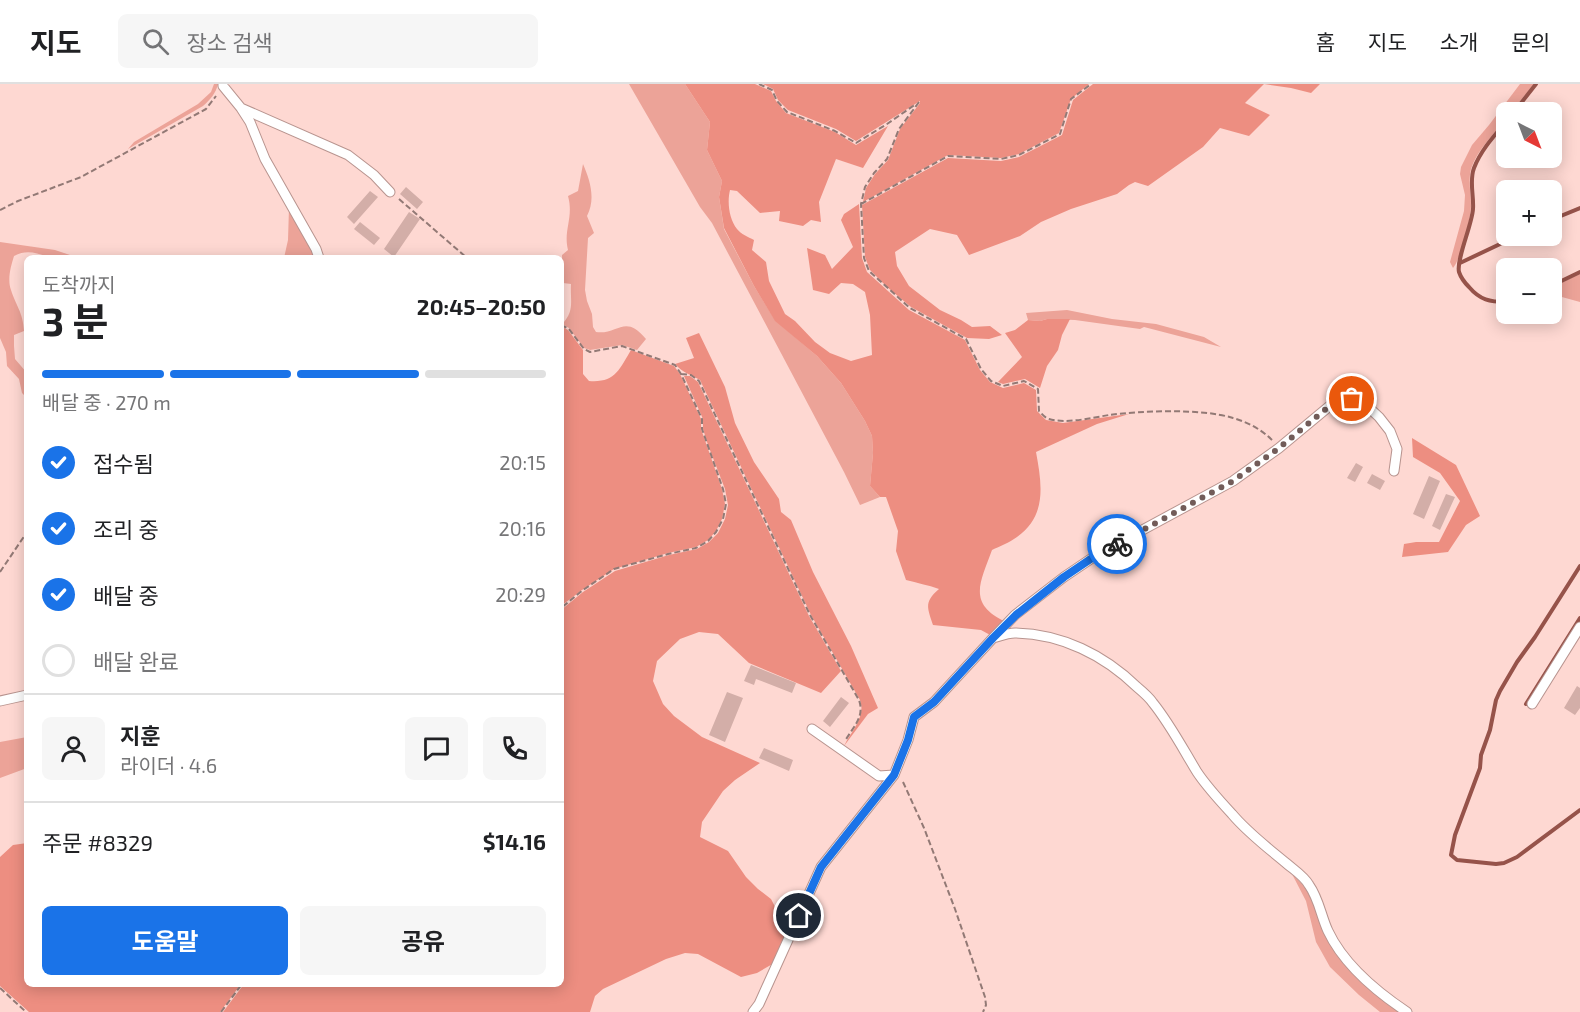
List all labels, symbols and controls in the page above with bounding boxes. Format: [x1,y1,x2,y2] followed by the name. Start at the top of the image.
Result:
[118,14,538,68] search box
[30,25,82,59] text: 지도
[139,25,172,58] icon: search
[187,29,272,55] text: 장소 검색
[1316,29,1335,54] text: 홈
[1368,29,1407,54] text: 지도
[1440,29,1478,54] text: 소개
[1511,29,1550,54] text: 문의
[1496,102,1562,168] north arrow
[1496,102,1562,324] map controls
[1496,180,1562,246] button: +
[1496,258,1562,324] button: −
[42,272,116,296] text: 도착까지
[417,293,546,319] text: 20:45–20:50
[42,297,108,344] text: 3 분
[1326,373,1377,424] pin
[1335,382,1368,415] icon: bag
[42,390,171,414] text: 배달 중 · 270 m
[42,446,75,479] icon: check
[93,450,154,476] text: 접수됨
[499,450,546,474] text: 20:15
[42,512,75,545] icon: check
[1087,514,1147,574] courier
[93,516,159,542] text: 조리 중
[499,516,546,540] text: 20:16
[1101,528,1134,561] icon: bike
[42,578,75,611] icon: check
[93,582,159,608] text: 배달 중
[495,582,546,606] text: 20:29
[93,648,179,674] text: 배달 완료
[42,717,105,780] button: person
[405,717,468,780] button: chat
[483,717,546,780] button: phone
[120,722,160,748] text: 지훈
[120,753,217,777] text: 라이더 · 4.6
[483,828,546,854] text: $14.16
[42,829,153,855] text: 주문 #8329
[773,890,824,941] pin
[782,899,815,932] icon: home
[42,906,288,975] button: 도움말
[300,906,546,975] button: 공유

